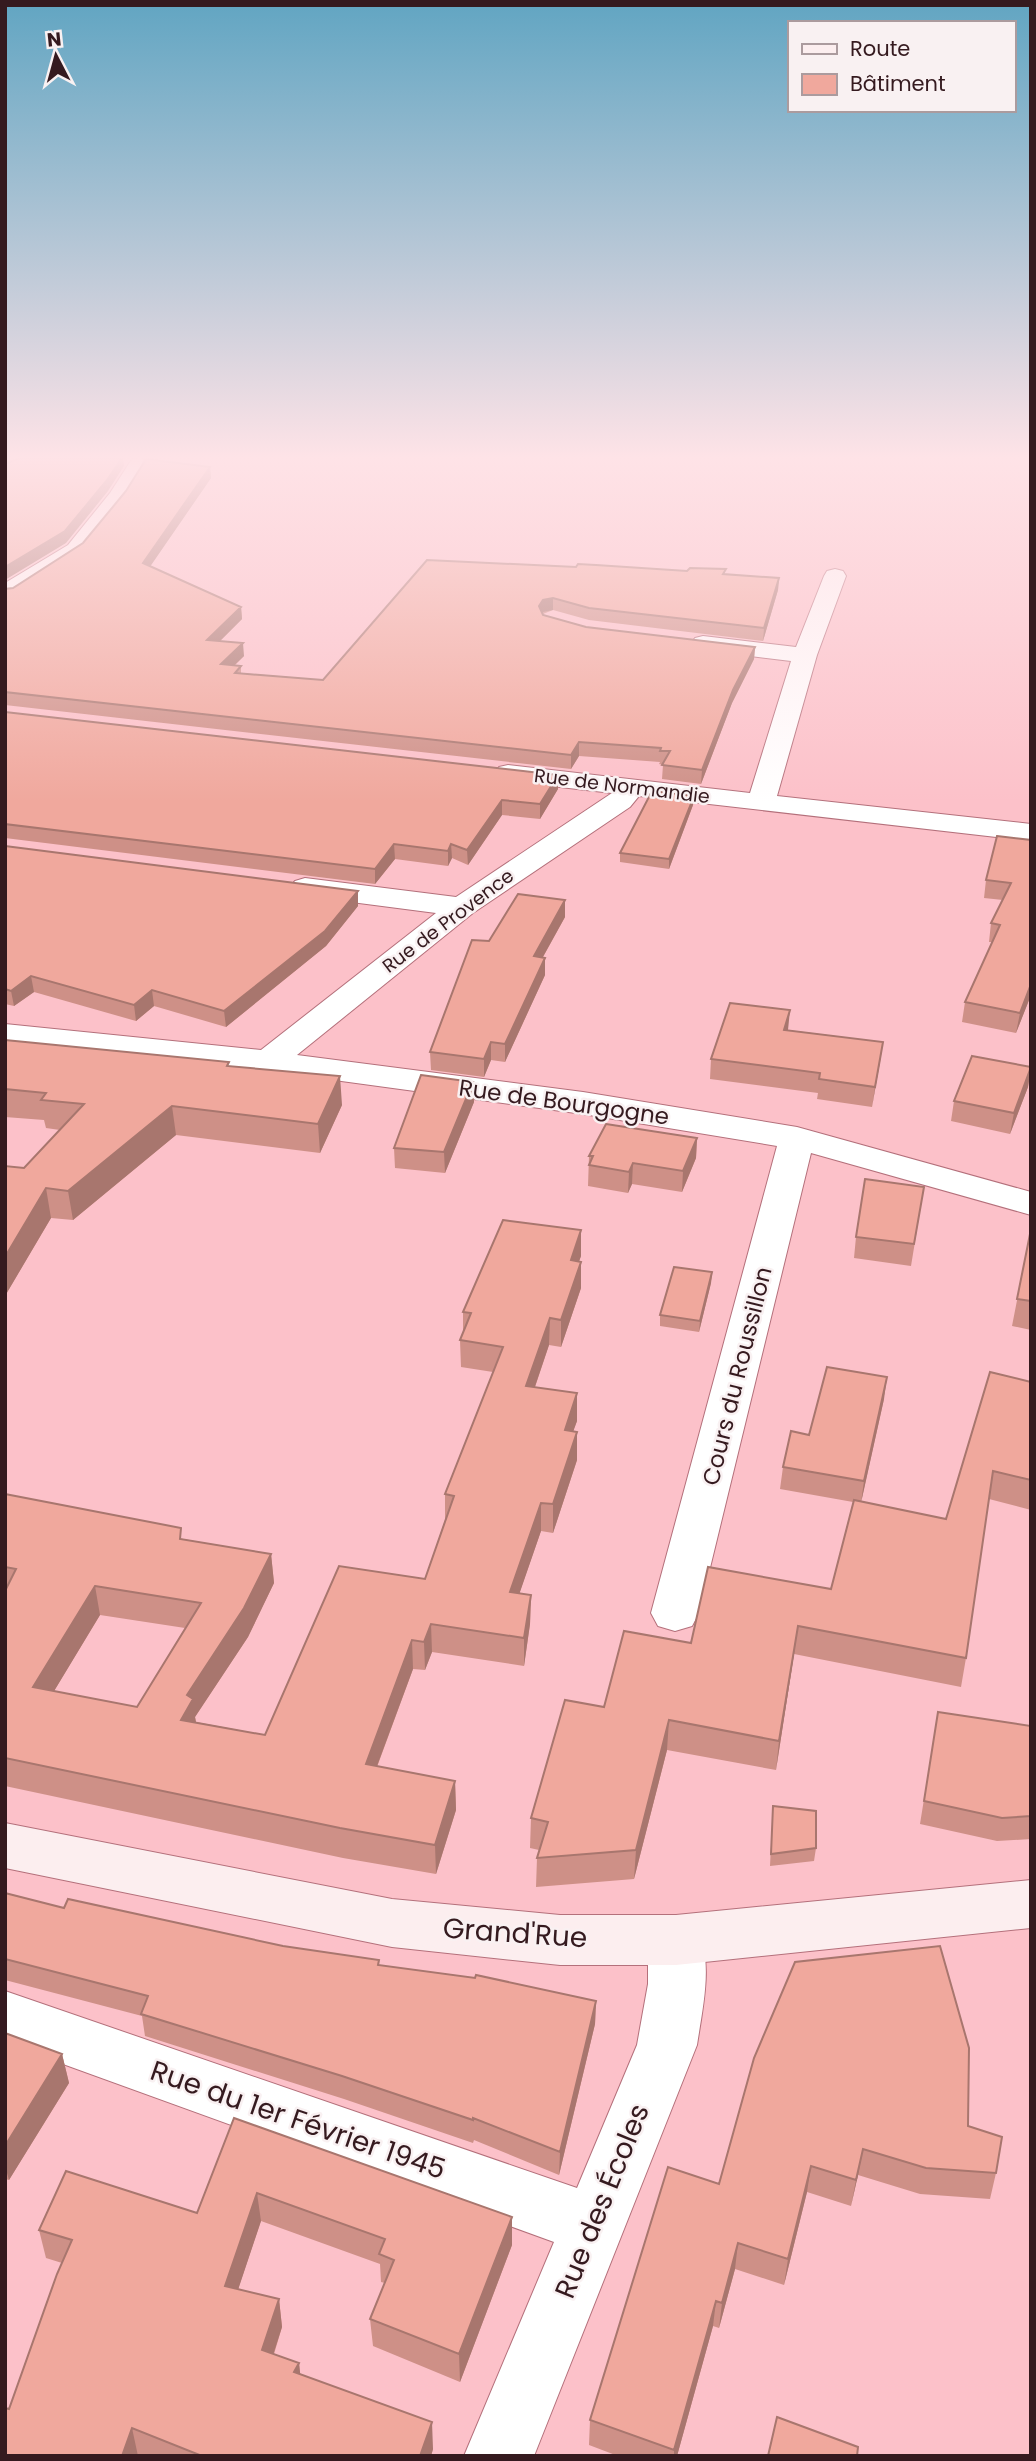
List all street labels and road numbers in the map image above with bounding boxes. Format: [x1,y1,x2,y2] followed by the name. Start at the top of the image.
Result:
[533,762,711,810] street label: Rue de Normandie
[377,863,519,979] street label: Rue de Provence
[457,1071,671,1133] street label: Rue de Bourgogne
[694,1263,780,1489] street label: Cours du Roussillon
[441,1908,589,1958] street label: Grand'Rue
[145,2051,451,2189] street label: Rue du 1er Février 1945
[545,2098,659,2304] street label: Rue des Écoles

